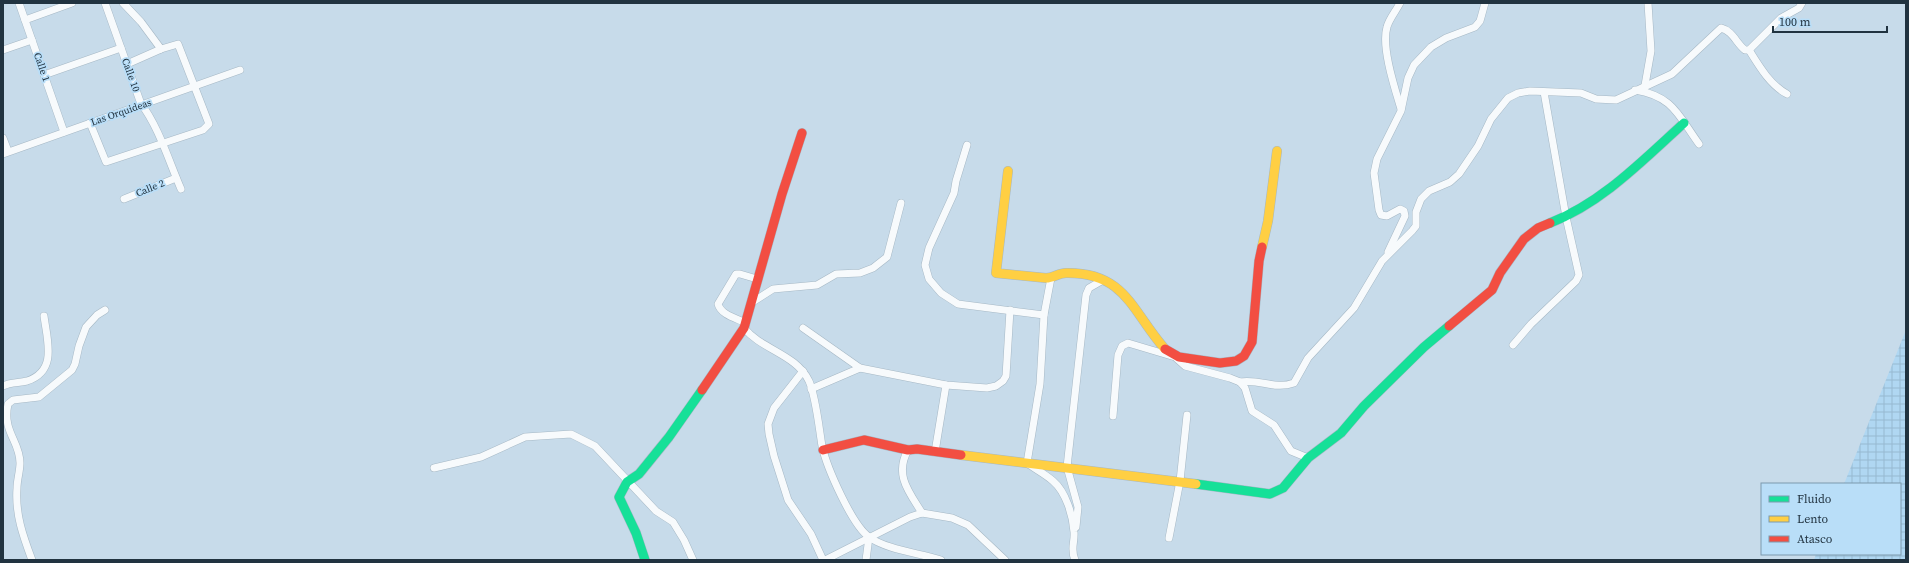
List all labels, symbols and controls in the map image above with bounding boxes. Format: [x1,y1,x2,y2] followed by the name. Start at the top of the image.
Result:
[1773,8,1887,34] scale bar
[1779,14,1811,30] text: 100 m
[31,51,53,83] street label: Calle 1
[119,56,143,94] street label: Calle 10
[89,96,153,128] street label: Las Orquideas
[134,176,166,200] street label: Calle 2
[1761,483,1901,555] legend
[1797,491,1832,507] text: Fluido
[1797,511,1828,527] text: Lento
[1797,531,1833,547] text: Atasco

